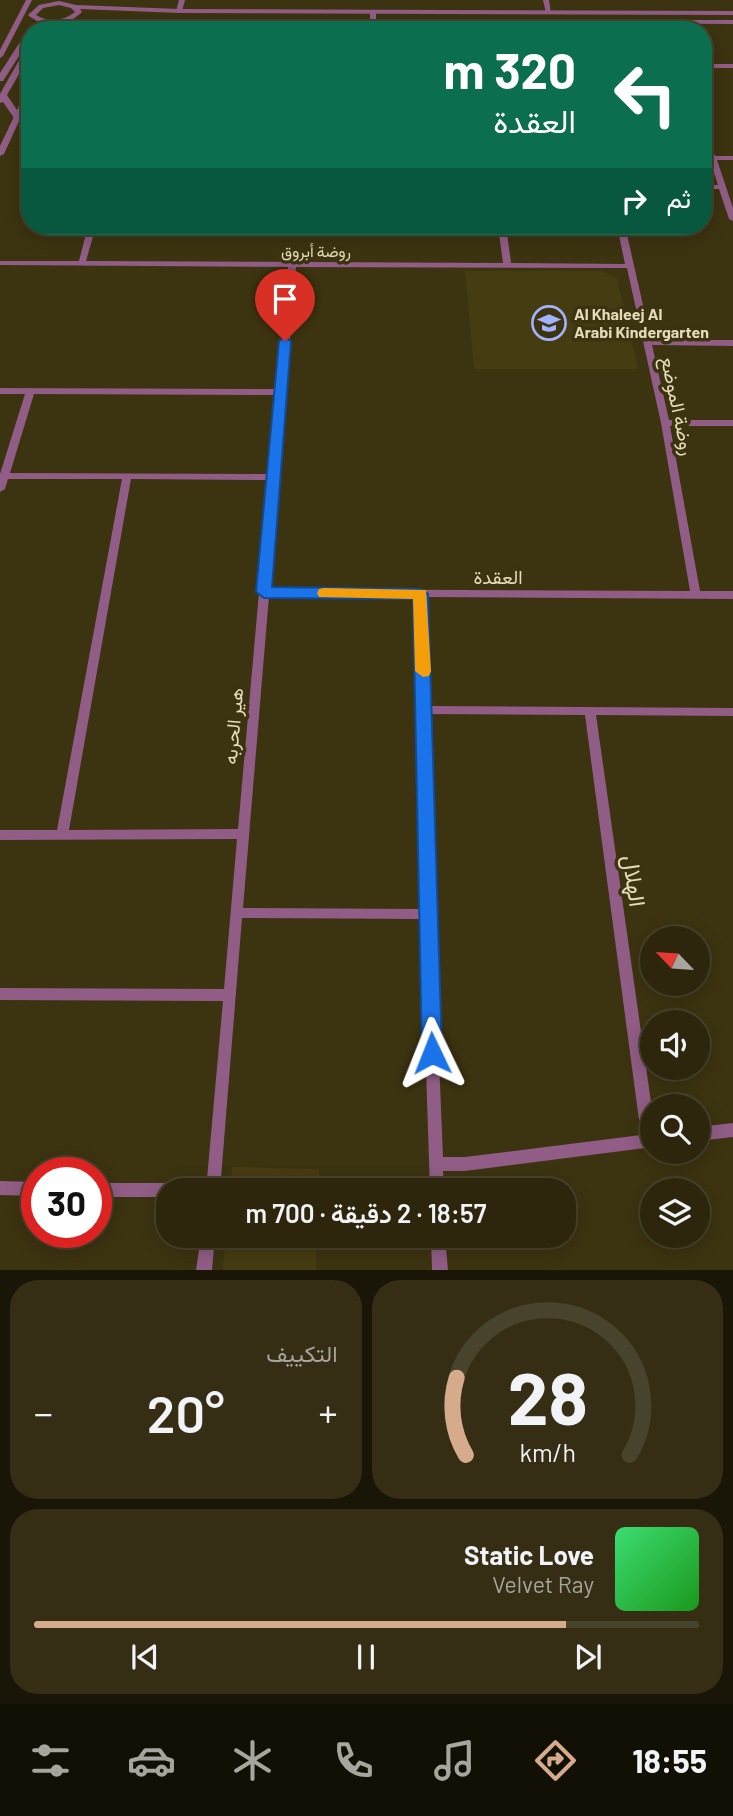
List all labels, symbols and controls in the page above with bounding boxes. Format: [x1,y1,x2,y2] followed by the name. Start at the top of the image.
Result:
[443,40,576,99] text: 320 m
[600,49,691,140] icon: left
[493,101,576,139] text: العقدة
[615,182,653,220] icon: right
[667,182,691,213] text: ثم
[281,241,351,262] street label: روضة أبروق
[255,269,315,341] pin
[266,280,304,318] icon: arrive
[530,304,568,342] school or university icon: Al Khaleej Al Arabi Kindergarten
[574,304,709,341] place label: Al Khaleej Al Arabi Kindergarten
[654,354,700,458] street label: روضة الموضع
[473,565,523,588] street label: العقدة
[218,687,248,765] street label: هير الحربه
[616,853,652,909] street label: الهلال
[640,926,710,996] north arrow
[640,926,710,1248] map controls
[640,1010,710,1080] button: sound
[395,1016,469,1090] position arrow
[640,1094,710,1164] button: search
[21,1157,112,1248] speed limit sign: 30
[640,1178,710,1248] button: layers
[246,1197,486,1228] text: 18:57 · 2 دقيقة · 700 m
[266,1339,338,1367] text: التكييف
[507,1353,587,1441] text: 28
[147,1381,225,1443] text: 20°
[34,1389,53,1435] text: −
[318,1389,337,1435] text: +
[519,1437,576,1467] text: km/h
[464,1539,594,1570] text: Static Love
[492,1570,594,1598] text: Velvet Ray
[126,1638,164,1676] icon: previous
[347,1638,385,1676] icon: pause
[569,1638,607,1676] icon: next
[26,1736,75,1785] icon: filters
[127,1736,176,1785] icon: car
[228,1736,277,1785] icon: climate
[329,1736,378,1785] icon: phone
[430,1736,479,1785] icon: music
[531,1736,580,1785] icon: directions
[632,1741,707,1779] text: 18:55

